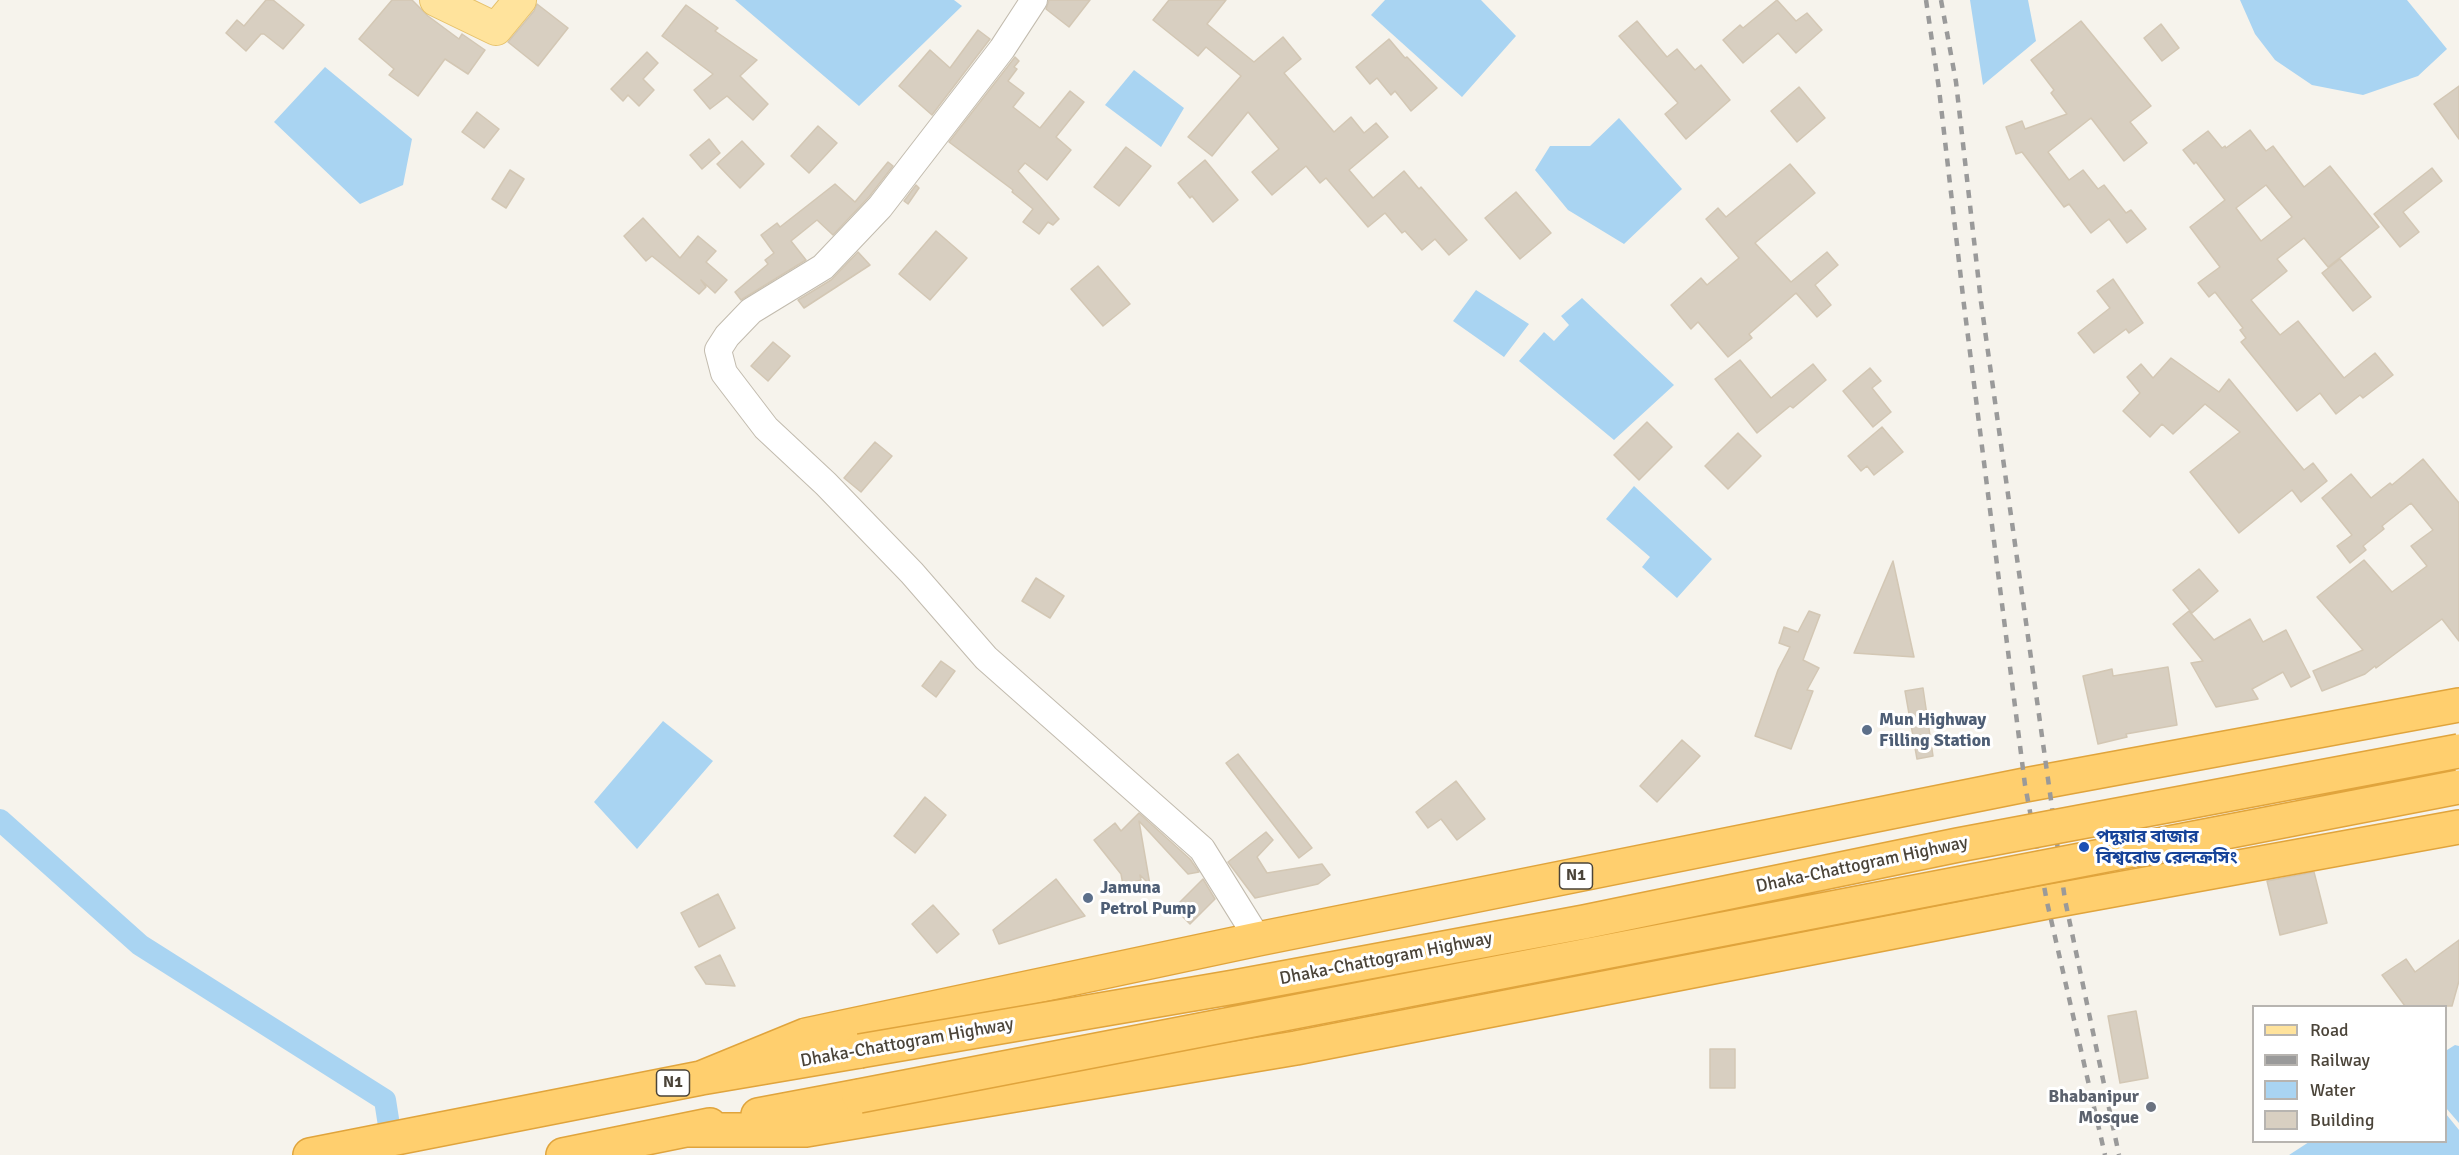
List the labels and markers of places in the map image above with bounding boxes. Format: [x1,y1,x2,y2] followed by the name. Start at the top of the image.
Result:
[1879,709,1991,752] place label: Mun Highway Filling Station
[1860,723,1874,737] marker: Mun Highway Filling Station
[2096,826,2237,868] place label: পদুয়ার বাজার বিশ্বরোড রেলক্রসিং
[2077,840,2091,854] marker: পদুয়ার বাজার বিশ্বরোড রেলক্রসিং
[1100,877,1196,920] place label: Jamuna Petrol Pump
[1081,891,1095,905] marker: Jamuna Petrol Pump
[2048,1086,2139,1128] place label: Bhabanipur Mosque
[2144,1100,2158,1114] marker: Bhabanipur Mosque

